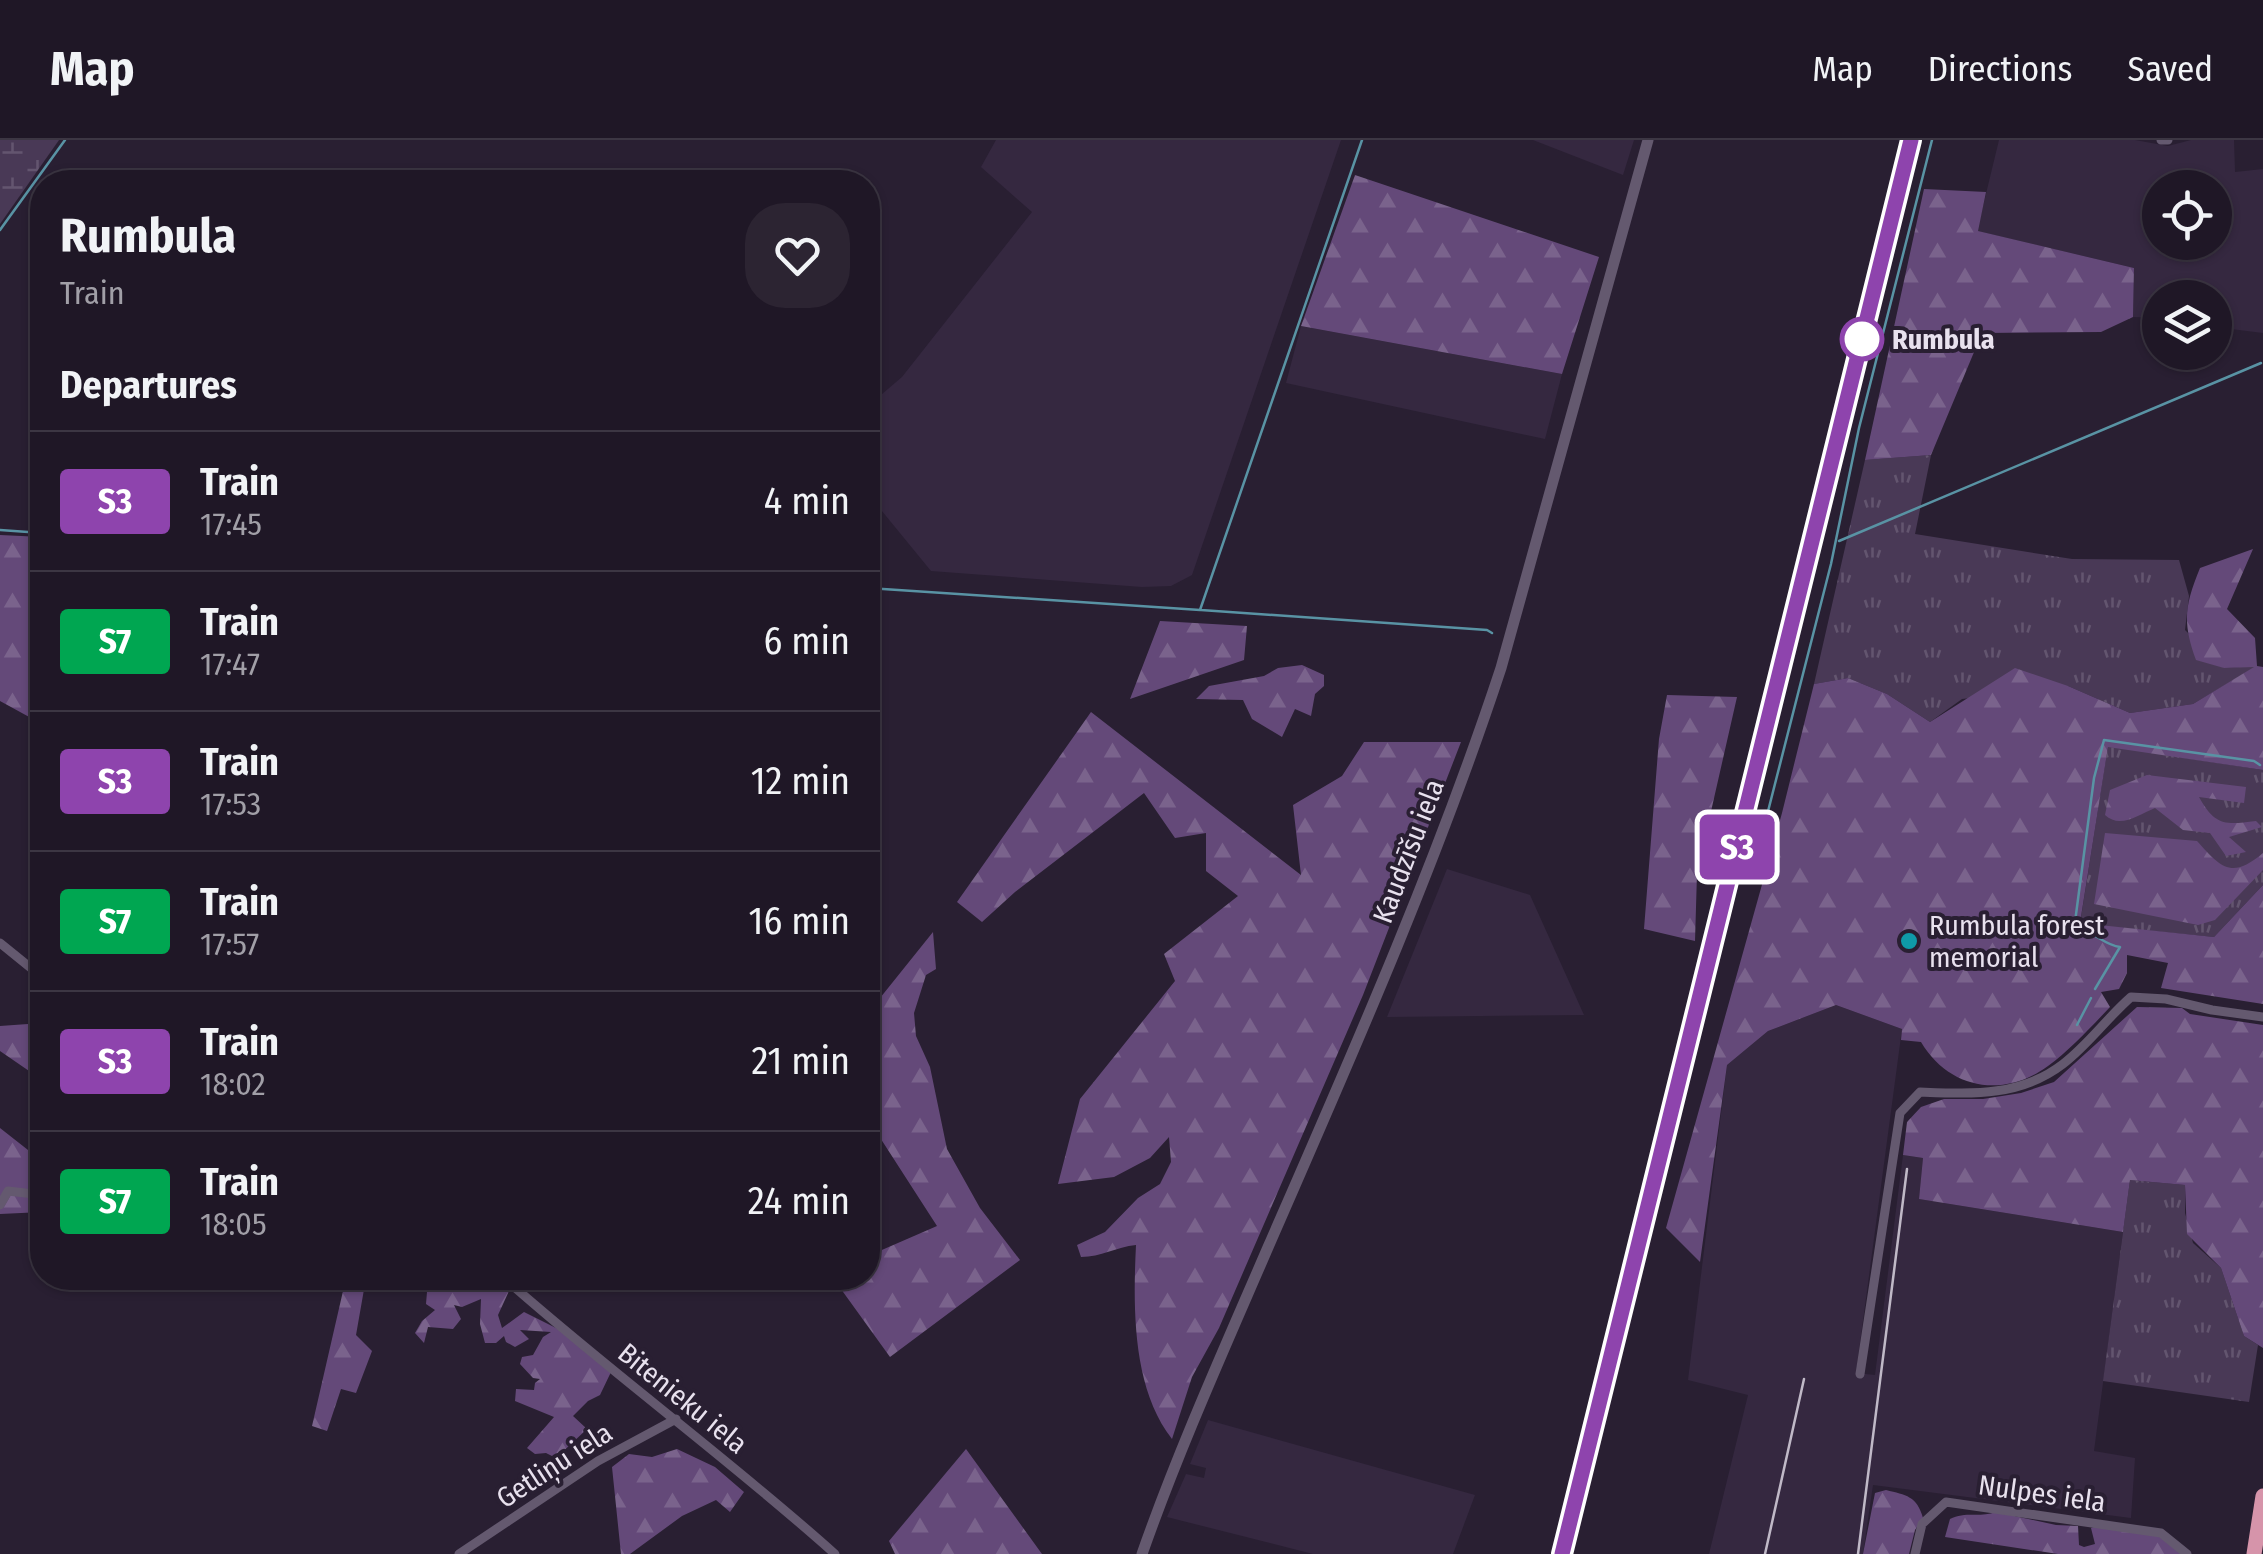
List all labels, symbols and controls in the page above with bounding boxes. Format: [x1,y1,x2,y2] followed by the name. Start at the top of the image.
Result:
[50,40,134,98] text: Map
[1812,48,1873,90] text: Map
[1928,48,2073,90] text: Directions
[2128,48,2213,90] text: Saved
[2142,170,2232,370] map controls
[2142,170,2232,260] button: locate
[745,203,850,308] button: heart
[60,207,236,265] text: Rumbula
[60,274,125,312] text: Train
[2142,280,2232,370] button: layers
[1841,318,1883,360] marker: Rumbula
[1892,323,1995,356] place label: Rumbula
[60,362,237,408] text: Departures
[200,459,279,505] text: Train
[764,478,850,524] text: 4 min
[98,480,132,522] text: S3
[200,505,262,543] text: 17:45
[200,599,279,645] text: Train
[763,618,850,664] text: 6 min
[99,620,131,662] text: S7
[200,645,260,683] text: 17:47
[200,739,279,785] text: Train
[751,758,850,804] text: 12 min
[98,760,132,802] text: S3
[1366,775,1451,928] street label: Kaudzīšu iela
[200,785,261,823] text: 17:53
[1692,814,1782,880] line badge: S3
[1720,826,1754,868] text: S3
[200,879,279,925] text: Train
[749,898,850,944] text: 16 min
[99,900,131,942] text: S7
[1929,909,2105,974] place label: Rumbula forest memorial
[200,925,259,963] text: 17:57
[1898,930,1920,952] marker: Rumbula forest memorial
[200,1019,279,1065] text: Train
[752,1038,850,1084] text: 21 min
[98,1040,132,1082] text: S3
[200,1065,266,1103] text: 18:02
[200,1159,279,1205] text: Train
[748,1178,850,1224] text: 24 min
[99,1180,131,1222] text: S7
[200,1205,267,1243] text: 18:05
[611,1336,754,1460] street label: Bitenieku iela
[490,1416,619,1516] street label: Getliņu iela
[1976,1468,2108,1519] street label: Nulpes iela

